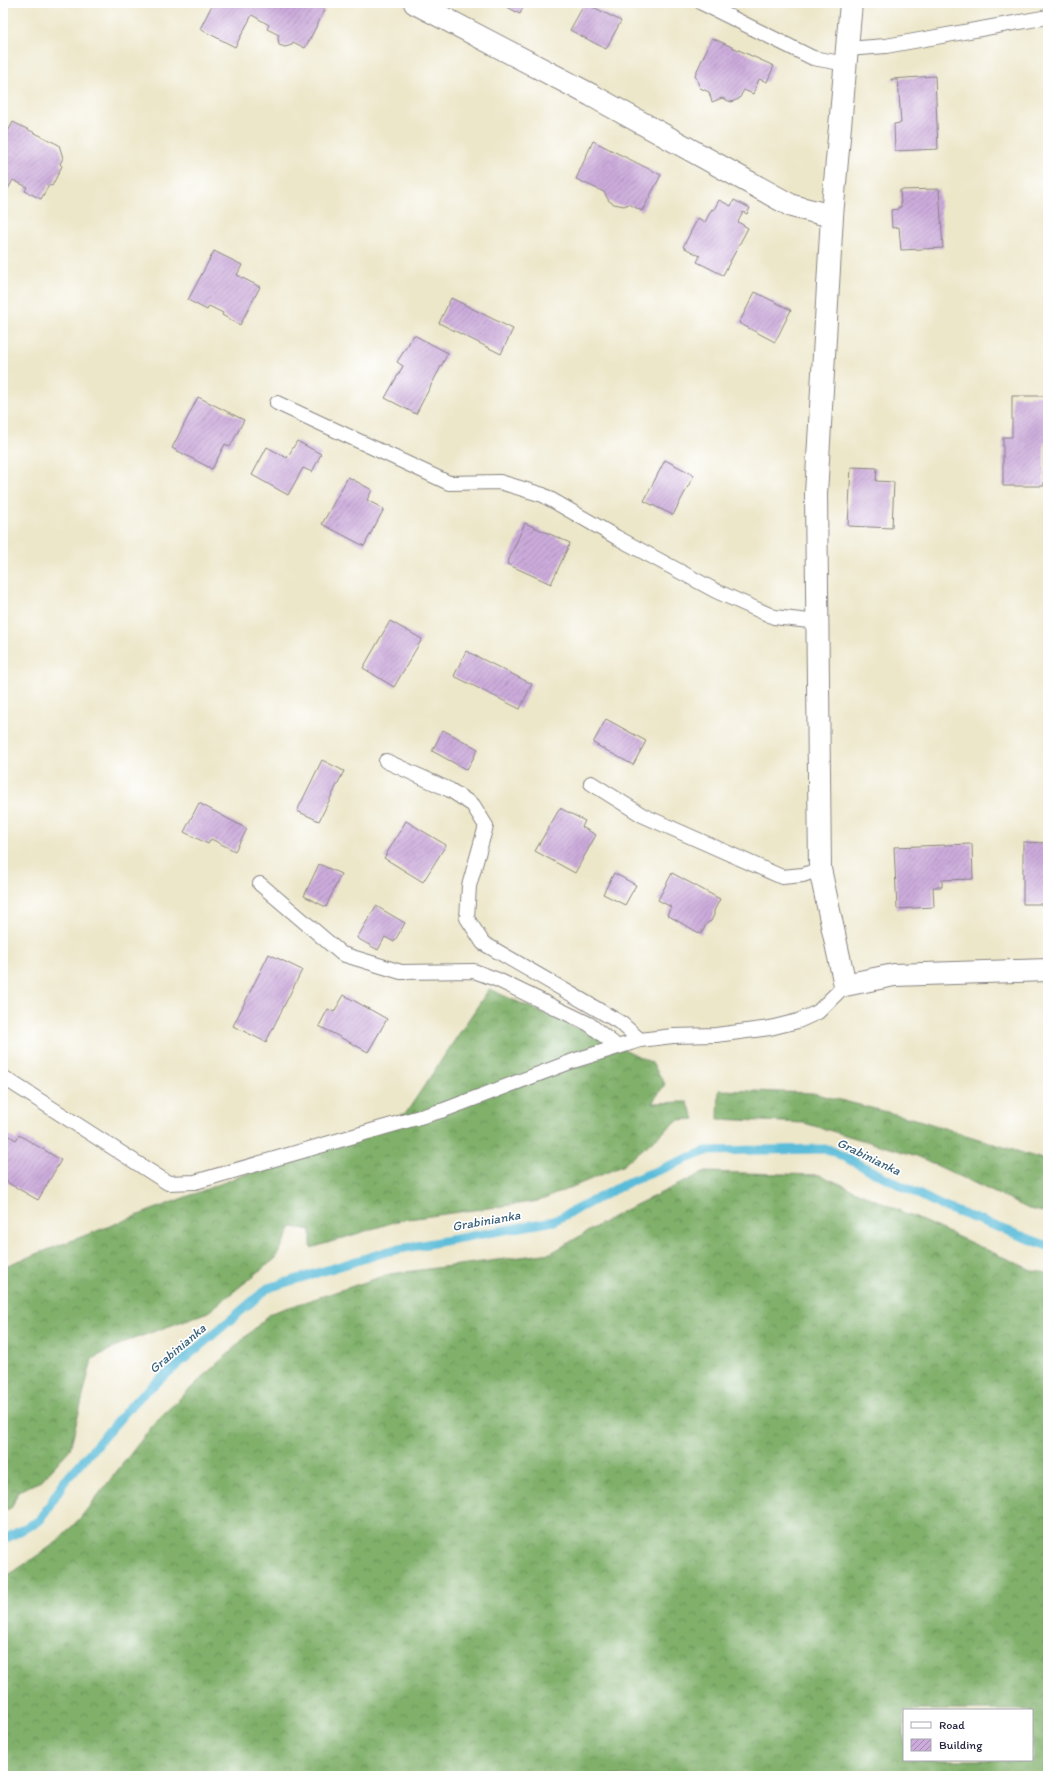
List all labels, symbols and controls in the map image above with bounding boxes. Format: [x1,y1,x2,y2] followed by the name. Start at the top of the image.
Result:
[835,1135,904,1179] water label: Grabinianka
[451,1207,522,1234] water label: Grabinianka
[146,1320,209,1376] water label: Grabinianka
[903,1709,1033,1761] legend
[939,1718,965,1732] text: Road
[939,1738,983,1752] text: Building

